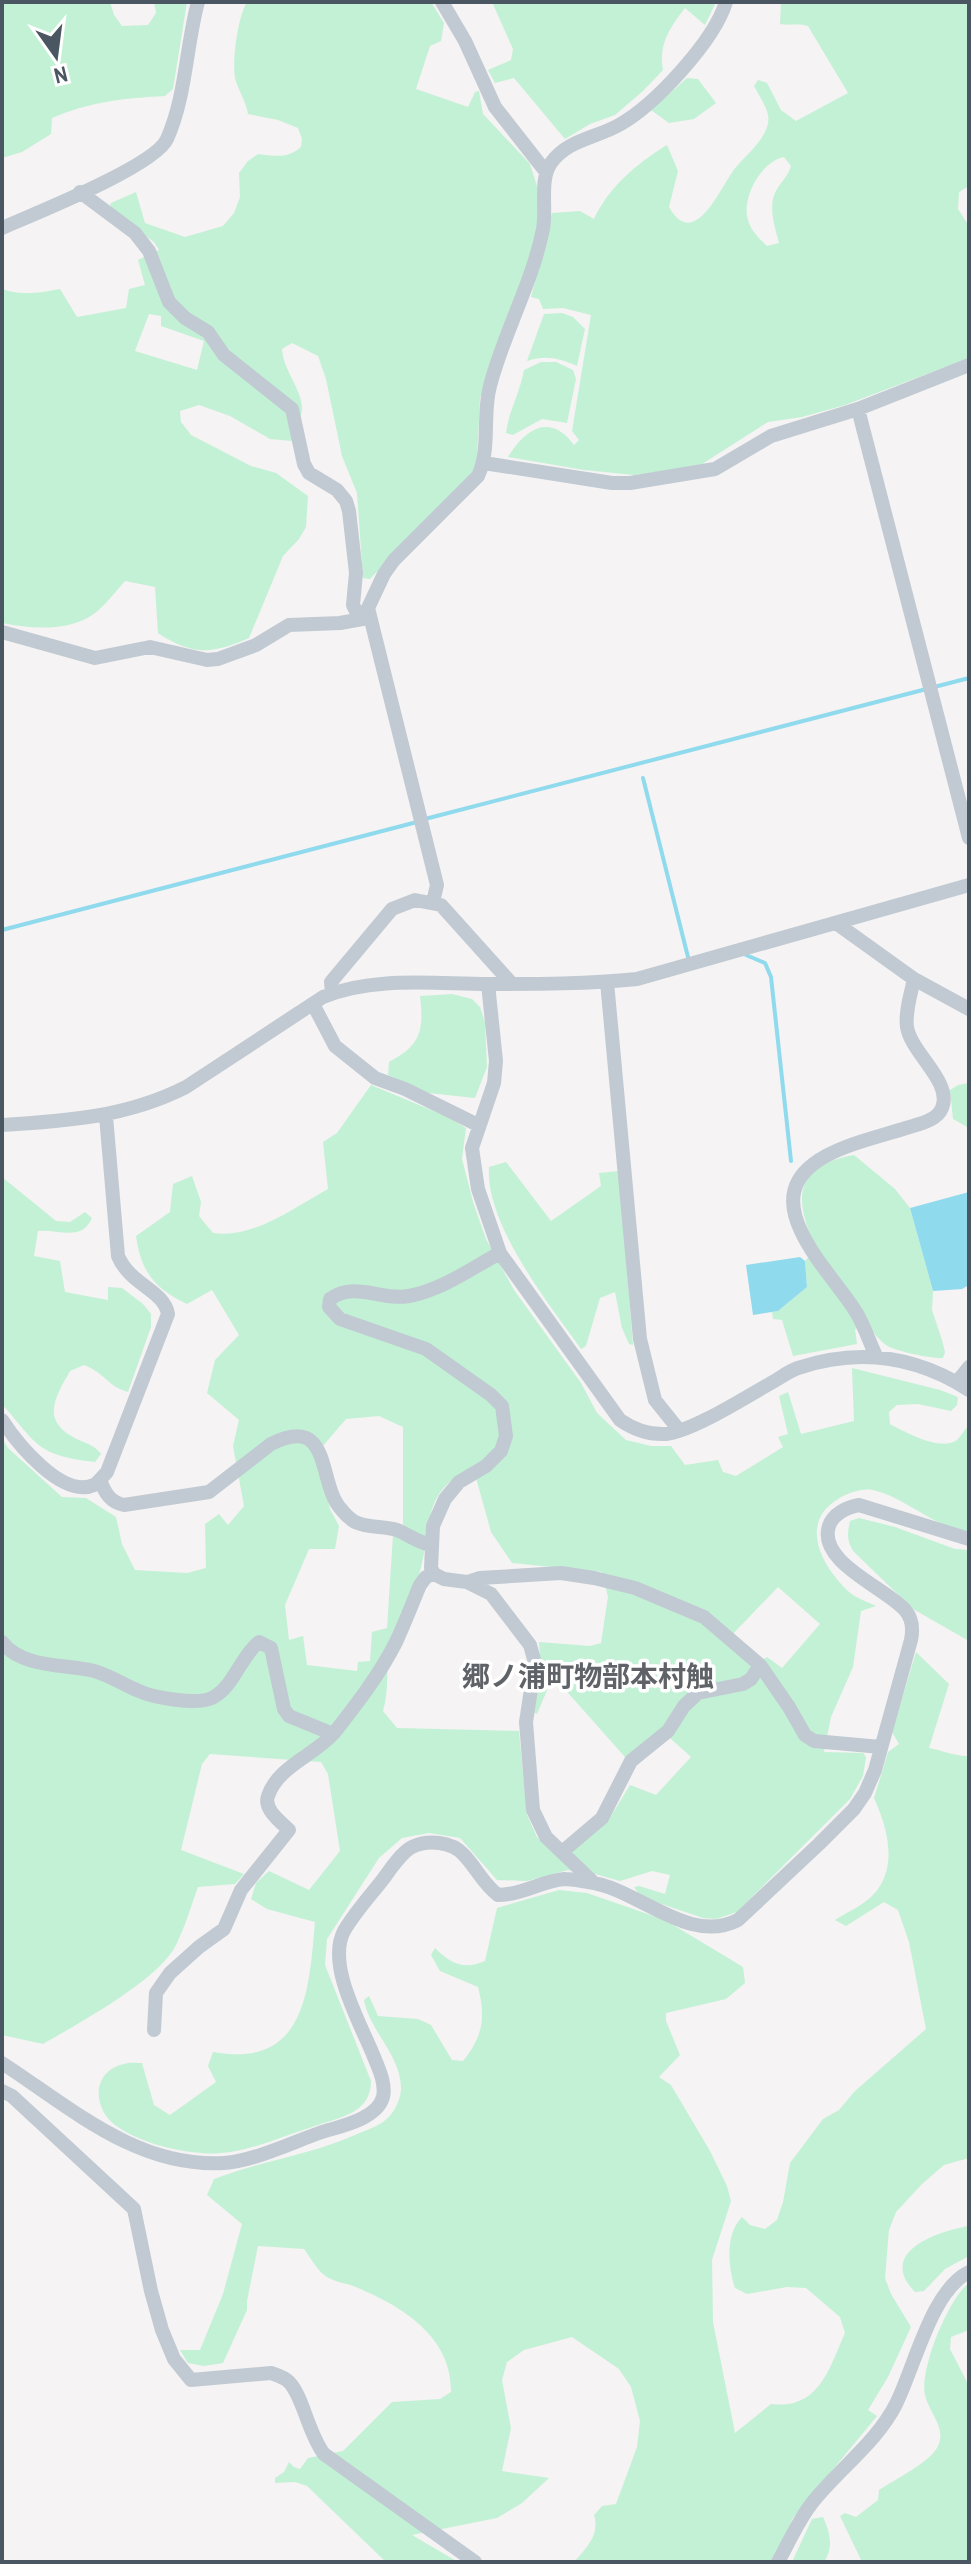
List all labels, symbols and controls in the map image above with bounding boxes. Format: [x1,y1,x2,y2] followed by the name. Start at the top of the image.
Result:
[16,16,96,96] north arrow
[51,59,71,92] text: N
[462,1657,714,1695] district label: 郷ノ浦町物部本村触

